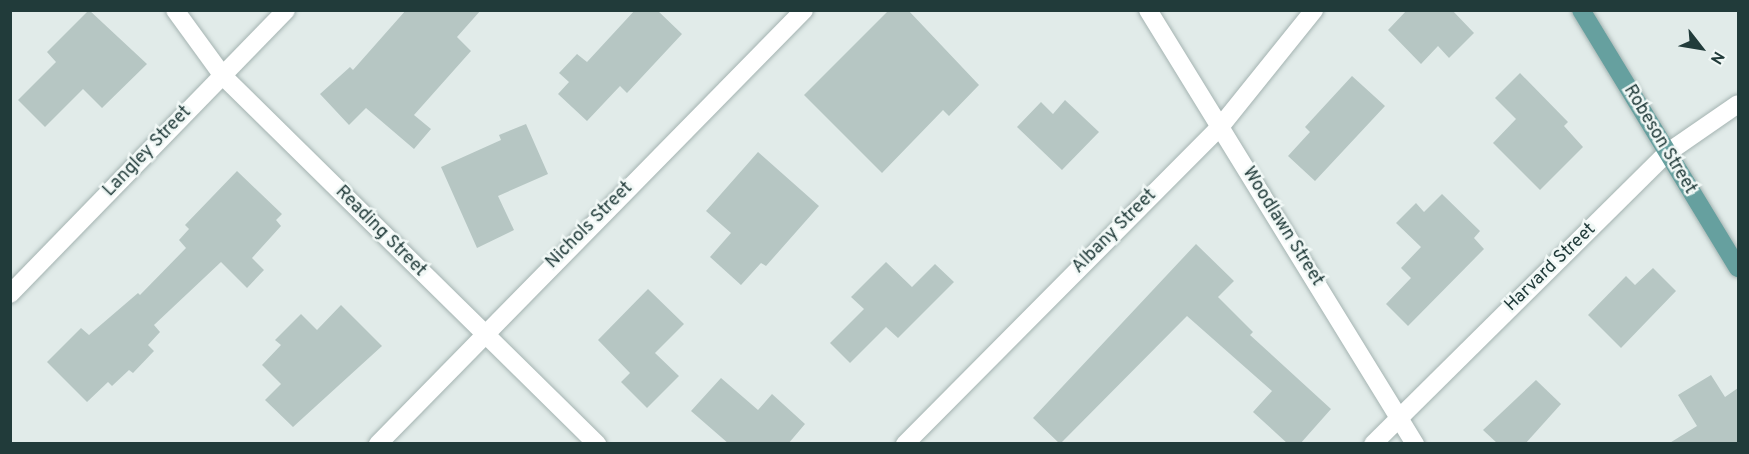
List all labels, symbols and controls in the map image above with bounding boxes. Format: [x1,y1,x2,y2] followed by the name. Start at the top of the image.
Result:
[1671,18,1731,78] north arrow
[1705,47,1728,67] text: N
[1618,81,1700,199] street label: Robeson Street
[99,102,197,202] street label: Langley Street
[1237,163,1327,291] street label: Woodlawn Street
[542,178,638,274] street label: Nichols Street
[330,182,430,282] street label: Reading Street
[1068,185,1162,279] street label: Albany Street
[1501,219,1601,317] street label: Harvard Street

